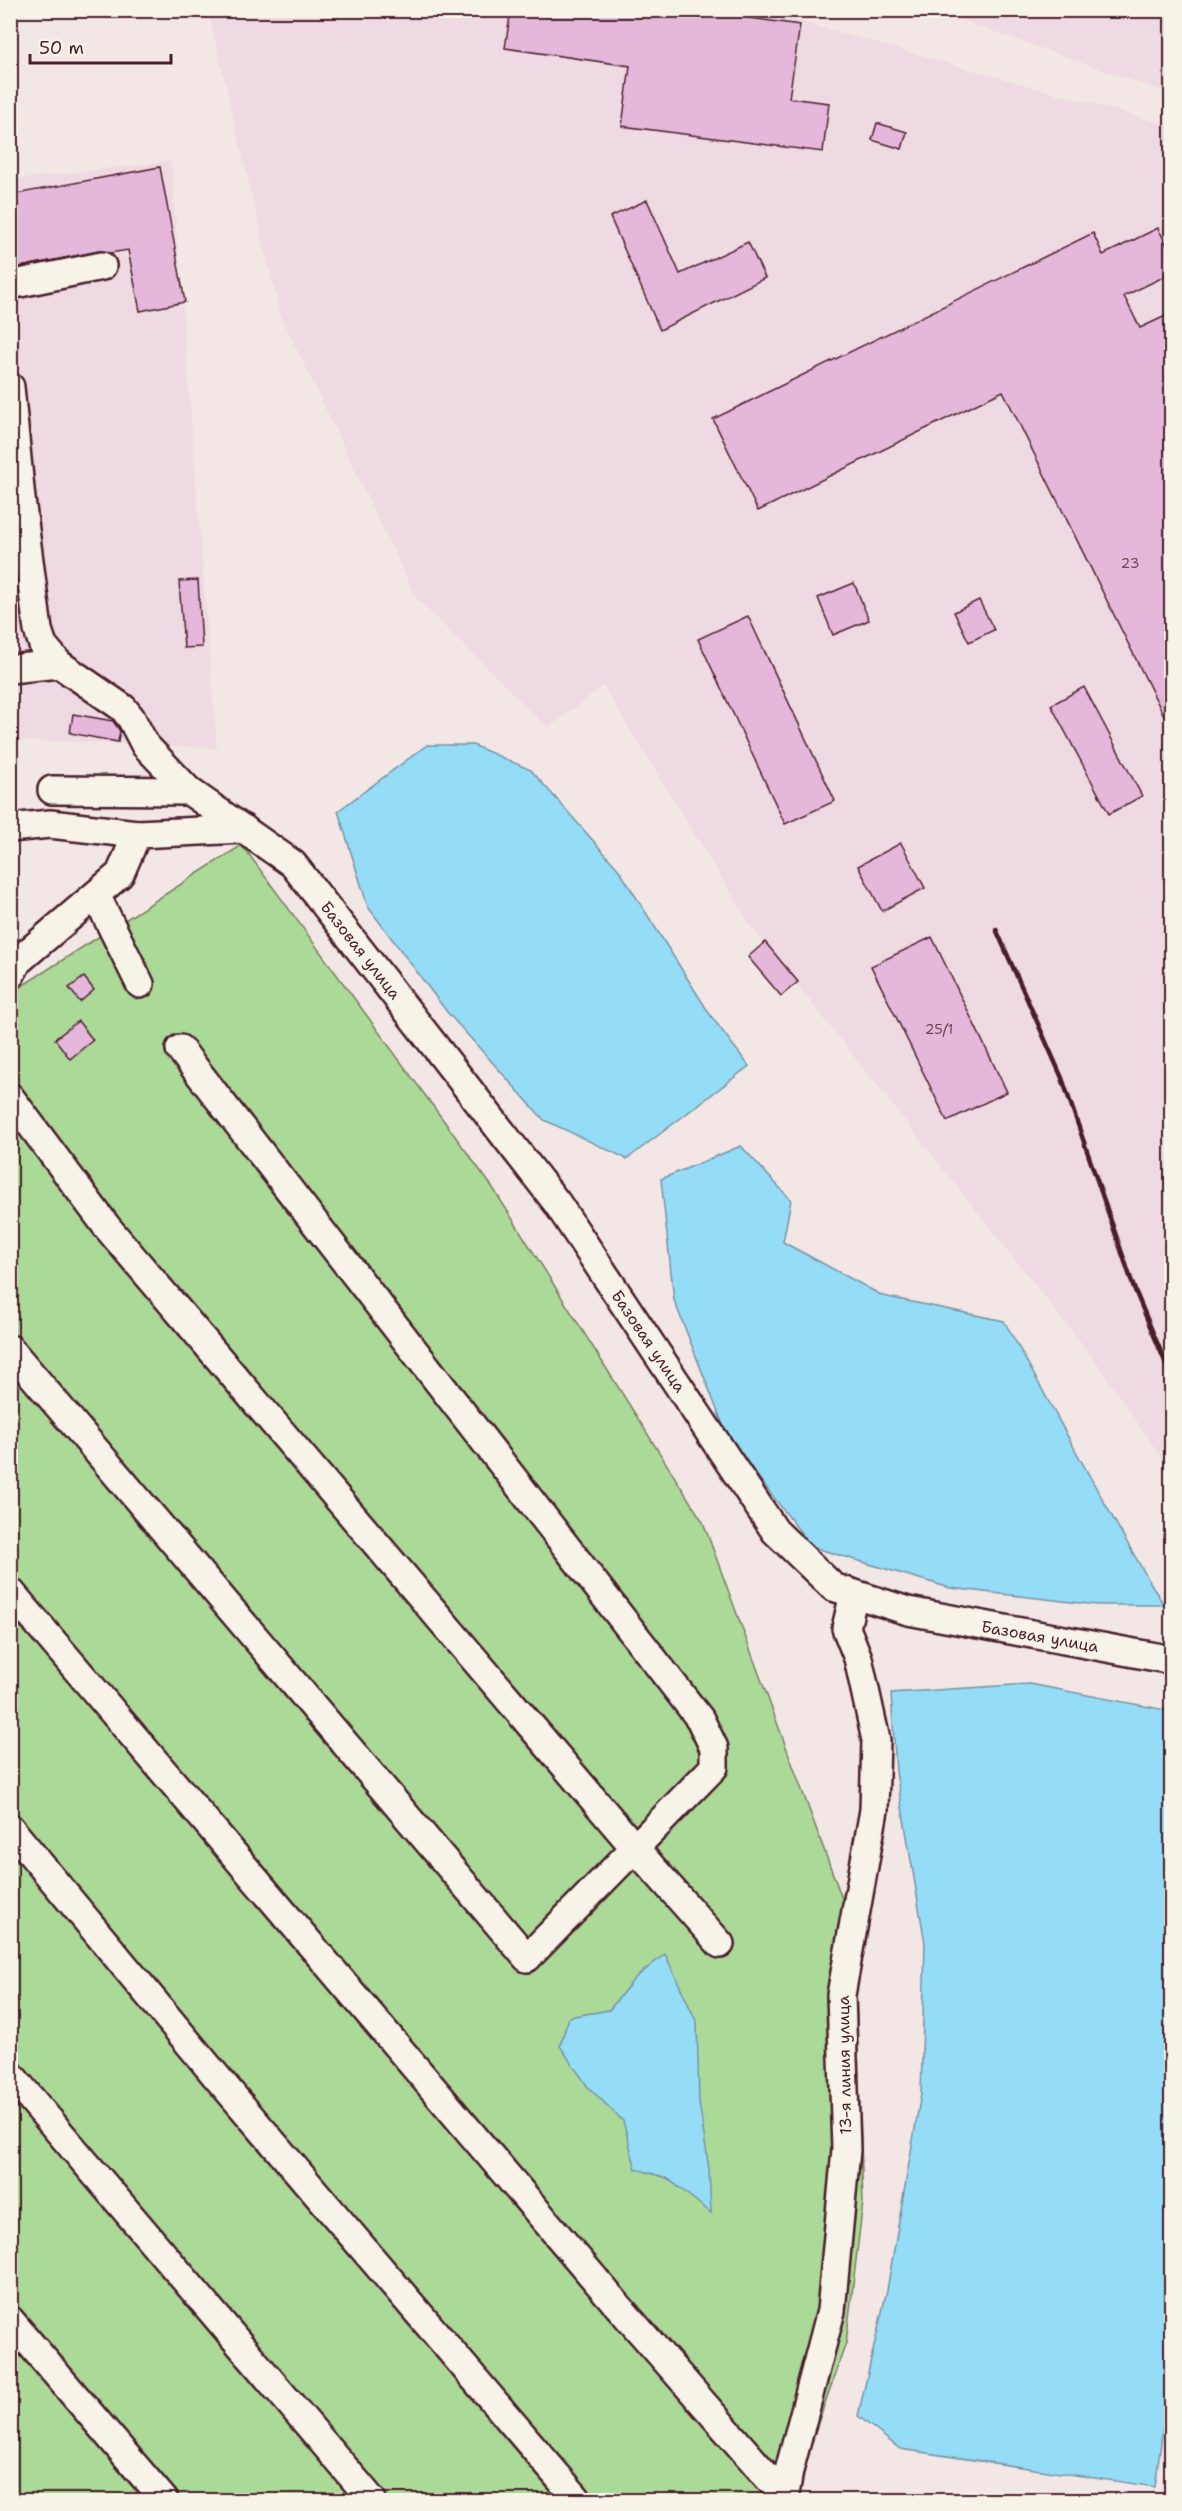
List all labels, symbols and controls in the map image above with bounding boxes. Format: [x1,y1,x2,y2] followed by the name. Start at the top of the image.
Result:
[30,27,171,65] scale bar
[39,36,84,60] text: 50 m
[1121,554,1139,572] house number: 23
[316,897,406,1004] street label: Базовая улица
[925,1020,953,1038] house number: 25/1
[607,1286,691,1396] street label: Базовая улица
[980,1616,1100,1657] street label: Базовая улица
[833,1995,856,2135] street label: 13-я линия улица

